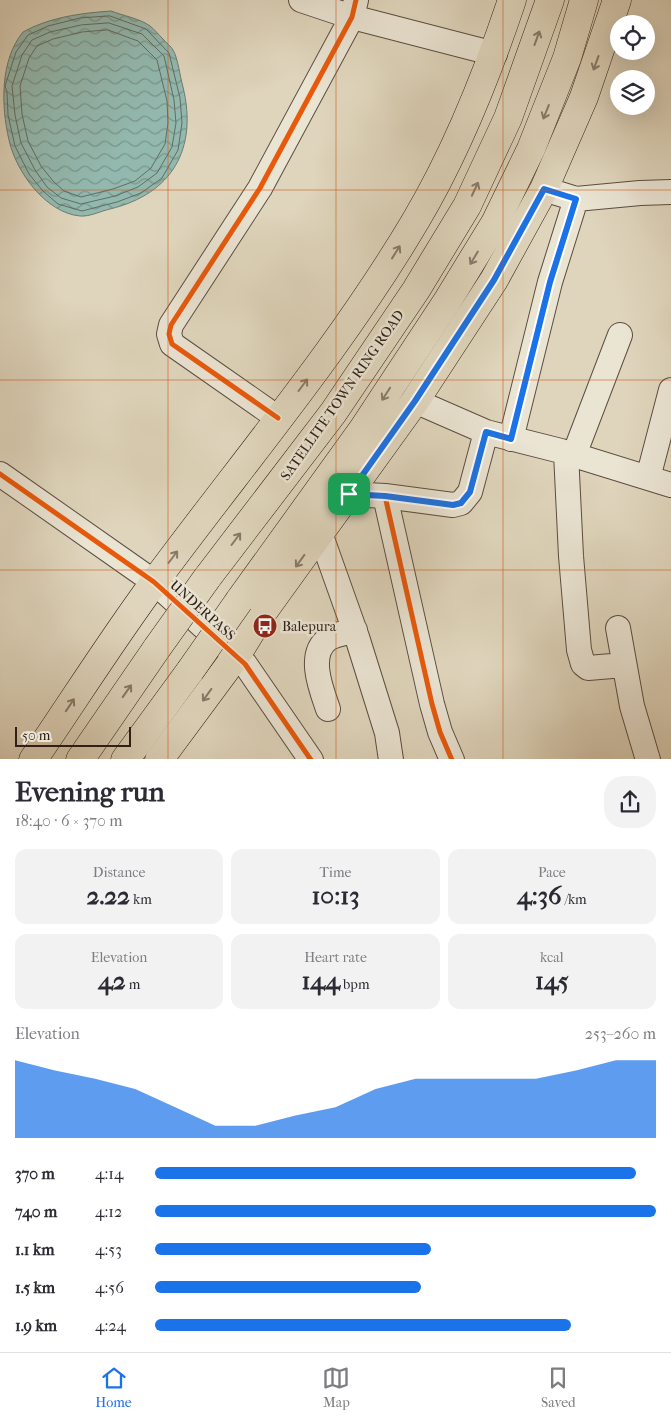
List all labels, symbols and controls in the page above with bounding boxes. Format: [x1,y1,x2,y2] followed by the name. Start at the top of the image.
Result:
[610,15,655,115] map controls
[610,15,655,60] button: locate
[533,31,542,47] one-way arrow
[591,55,600,70] one-way arrow
[610,70,655,115] button: layers
[540,104,550,119] one-way arrow
[471,182,480,197] one-way arrow
[391,246,401,260] one-way arrow
[468,250,478,264] one-way arrow
[277,307,408,484] street label: SATELLITE TOWN RING ROAD
[298,378,308,392] one-way arrow
[381,387,391,401] one-way arrow
[328,473,370,515] pin
[335,480,363,508] icon: arrive
[231,533,242,546] one-way arrow
[168,550,178,564] one-way arrow
[294,554,305,567] one-way arrow
[166,577,239,644] street label: UNDERPASS
[252,613,278,639] bus stop icon: Balepura
[282,618,337,635] place label: Balepura
[123,684,133,698] one-way arrow
[202,688,212,702] one-way arrow
[66,698,76,712] one-way arrow
[15,724,131,748] scale bar
[22,727,50,744] text: 50 m
[15,775,165,808] text: Evening run
[604,776,656,828] button: share
[15,811,123,830] text: 18:40 · 6 × 370 m
[93,864,145,881] text: Distance
[320,864,351,881] text: Time
[538,864,566,881] text: Pace
[87,881,130,910] text: 2.22
[312,881,359,910] text: 10:13
[517,881,561,910] text: 4:36
[130,891,152,908] text: km
[561,891,587,908] text: /km
[91,949,147,966] text: Elevation
[304,949,367,966] text: Heart rate
[540,949,564,966] text: kcal
[98,966,126,995] text: 42
[301,966,340,995] text: 144
[535,966,569,995] text: 145
[126,976,140,993] text: m
[340,976,370,993] text: bpm
[15,1024,80,1043] text: Elevation
[585,1024,656,1043] text: 253–260 m
[15,1164,55,1183] text: 370 m
[95,1164,123,1183] text: 4:14
[15,1202,57,1221] text: 740 m
[95,1202,122,1221] text: 4:12
[15,1240,54,1259] text: 1.1 km
[95,1240,122,1259] text: 4:53
[15,1278,55,1297] text: 1.5 km
[95,1278,124,1297] text: 4:56
[15,1316,57,1335] text: 1.9 km
[95,1316,126,1335] text: 4:24
[95,1364,132,1411] tab: Home
[322,1364,350,1411] tab: Map
[541,1364,576,1411] tab: Saved

